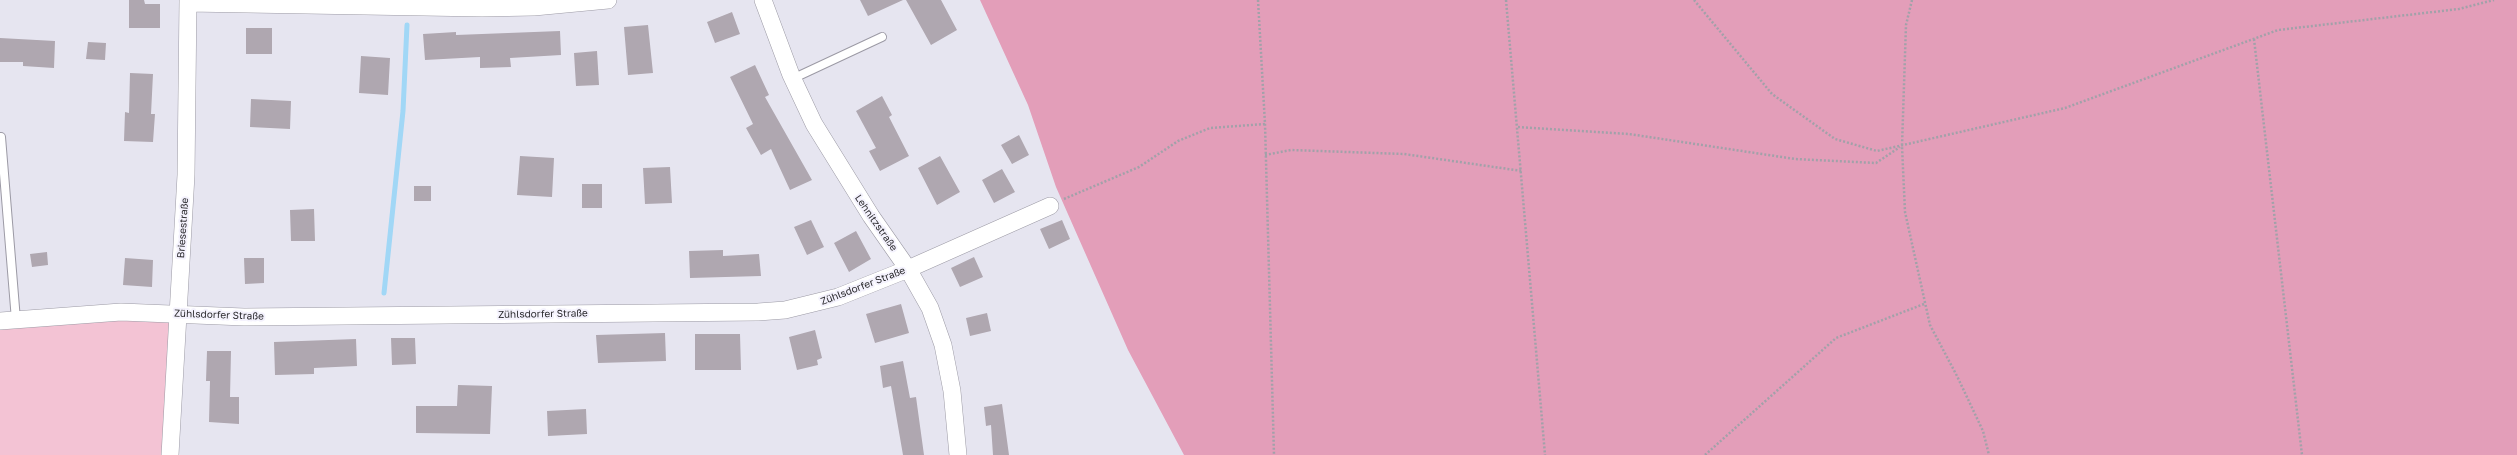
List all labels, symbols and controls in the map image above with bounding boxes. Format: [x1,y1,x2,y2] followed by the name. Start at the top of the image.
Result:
[852,193,900,253] street label: Lehnitzstraße
[175,197,191,259] street label: Briesestraße
[819,264,907,308] street label: Zühlsdorfer Straße
[174,307,264,323] street label: Zühlsdorfer Straße
[498,307,588,321] street label: Zühlsdorfer Straße

